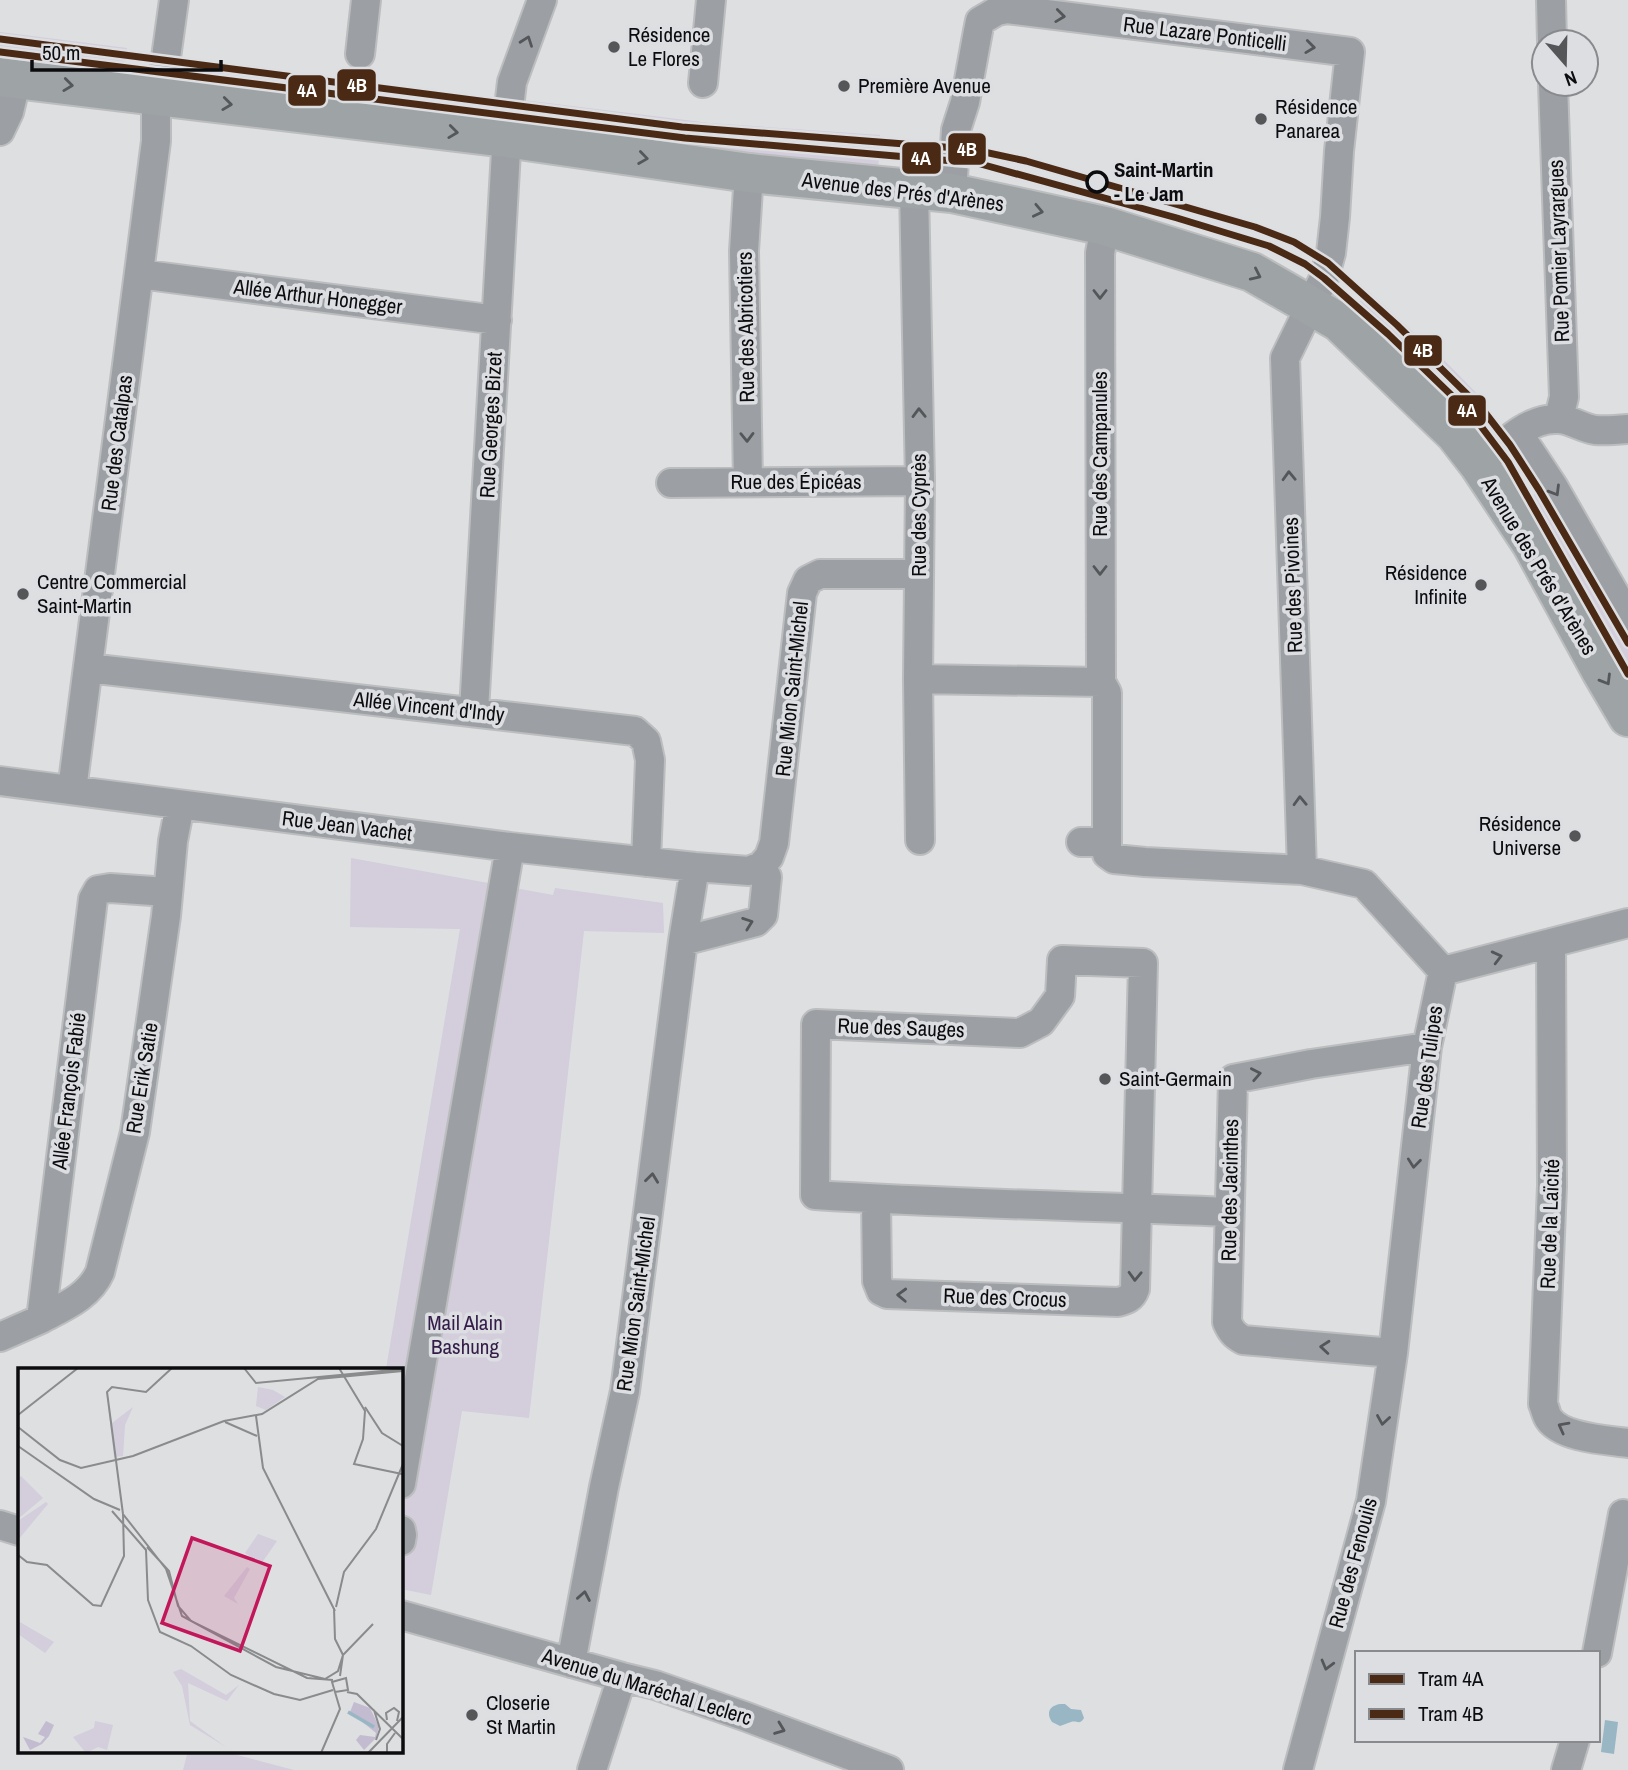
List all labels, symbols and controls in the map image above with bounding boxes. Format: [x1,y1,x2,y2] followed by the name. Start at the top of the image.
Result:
[1054,8,1065,23] one-way arrow
[1122,9,1289,58] street label: Rue Lazare Ponticelli
[628,20,710,73] place label: Résidence Le Flores
[32,28,220,72] scale bar
[1530,28,1600,98] north arrow
[519,35,533,48] one-way arrow
[42,38,80,67] text: 50 m
[606,39,622,55] marker: Résidence Le Flores
[1304,40,1315,55] one-way arrow
[1561,65,1581,93] text: N
[336,68,377,102] line badge: 4B
[858,71,991,100] place label: Première Avenue
[347,72,367,98] text: 4B
[287,74,327,107] line badge: 4A
[62,77,74,92] one-way arrow
[297,77,318,103] text: 4A
[836,78,852,94] marker: Première Avenue
[1275,92,1357,145] place label: Résidence Panarea
[221,97,233,112] one-way arrow
[1253,111,1269,127] marker: Résidence Panarea
[447,124,458,139] one-way arrow
[947,132,987,166] line badge: 4B
[957,136,977,162] text: 4B
[901,141,942,175] line badge: 4A
[911,145,932,171] text: 4A
[637,150,649,165] one-way arrow
[1114,155,1214,208] place label: Saint-Martin - Le Jam
[1541,159,1576,343] street label: Rue Pomier Layrargues
[800,165,1006,218] street label: Avenue des Prés d'Arènes
[1086,171,1108,193] marker: Saint-Martin - Le Jam
[1032,203,1044,217] one-way arrow
[730,251,761,403] street label: Rue des Abricotiers
[1249,267,1261,281] one-way arrow
[231,272,404,321] street label: Allée Arthur Honegger
[1092,289,1108,299] one-way arrow
[1403,334,1443,367] line badge: 4B
[1413,337,1433,363] text: 4B
[472,351,509,499] street label: Rue Georges Bizet
[1085,371,1114,537] street label: Rue des Campanules
[94,373,139,513] street label: Rue des Catalpas
[1447,394,1487,427] line badge: 4A
[1457,397,1478,423] text: 4A
[911,407,926,418] one-way arrow
[739,433,755,443] one-way arrow
[904,453,933,577] street label: Rue des Cyprès
[730,467,862,496] street label: Rue des Épicéas
[1282,470,1297,481] one-way arrow
[1474,470,1604,660] street label: Avenue des Prés d'Arènes
[1547,483,1560,496] one-way arrow
[1276,517,1309,653] street label: Rue des Pivoines
[1385,558,1467,611] place label: Résidence Infinite
[1092,565,1108,576] one-way arrow
[37,567,186,620] place label: Centre Commercial Saint-Martin
[1473,577,1489,593] marker: Résidence Infinite
[15,586,31,602] marker: Centre Commercial Saint-Martin
[768,600,815,778] street label: Rue Mion Saint-Michel
[1598,673,1611,686] one-way arrow
[351,684,506,729] street label: Allée Vincent d'Indy
[1292,796,1307,807] one-way arrow
[280,803,414,848] street label: Rue Jean Vachet
[1479,809,1561,862] place label: Résidence Universe
[1567,828,1583,844] marker: Résidence Universe
[741,917,754,931] one-way arrow
[1491,951,1503,965] one-way arrow
[1404,1004,1449,1130] street label: Rue des Tulipes
[44,1011,93,1172] street label: Allée François Fabié
[837,1011,965,1044] street label: Rue des Sauges
[118,1020,165,1136] street label: Rue Erik Satie
[1119,1064,1232,1093] place label: Saint-Germain
[1250,1068,1262,1083] one-way arrow
[1097,1071,1113,1087] marker: Saint-Germain
[1214,1118,1245,1262] street label: Rue des Jacinthes
[1407,1158,1422,1169] one-way arrow
[1533,1158,1566,1290] street label: Rue de la Laïcité
[645,1172,660,1184] one-way arrow
[609,1215,662,1393] street label: Rue Mion Saint-Michel
[1128,1271,1143,1282] one-way arrow
[943,1281,1067,1314] street label: Rue des Crocus
[896,1287,907,1302] one-way arrow
[427,1308,503,1361] park label: Mail Alain Bashung
[1319,1340,1330,1355] one-way arrow
[18,1368,402,1752] inset map
[1376,1414,1391,1426] one-way arrow
[1557,1422,1570,1436] one-way arrow
[1321,1494,1384,1631] street label: Rue des Fenouils
[576,1590,591,1602] one-way arrow
[538,1641,756,1732] street label: Avenue du Maréchal Leclerc
[1355,1651,1600,1742] legend
[1320,1659,1335,1671] one-way arrow
[1418,1664,1484,1693] text: Tram 4A
[486,1688,556,1741] place label: Closerie St Martin
[1418,1699,1483,1728] text: Tram 4B
[464,1707,480,1723] marker: Closerie St Martin
[774,1721,786,1735] one-way arrow

